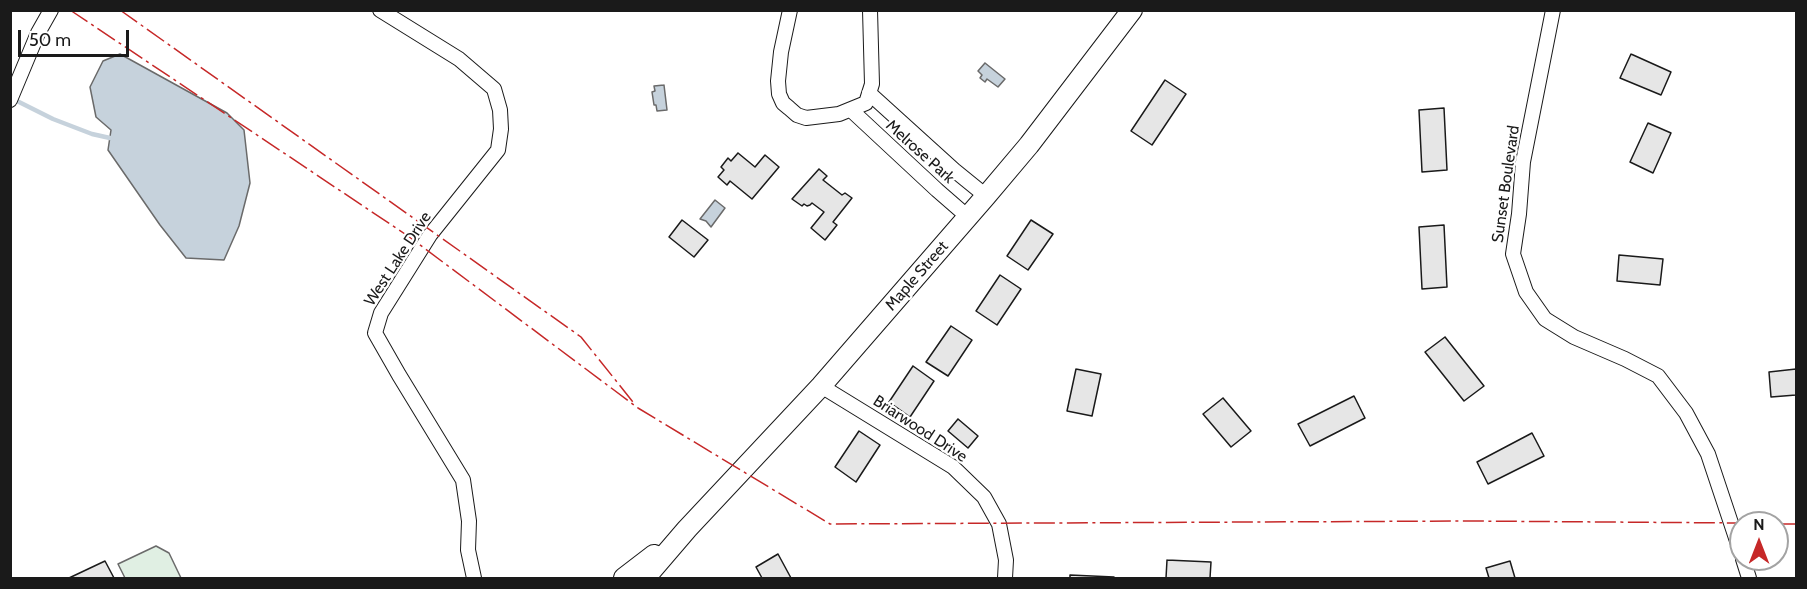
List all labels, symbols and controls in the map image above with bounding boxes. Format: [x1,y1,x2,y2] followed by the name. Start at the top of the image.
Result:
[21,18,132,56] scale bar
[29,29,71,51] text: 50 m
[882,116,958,188] street label: Melrose Park
[1488,124,1524,244] street label: Sunset Boulevard
[360,208,436,310] street label: West Lake Drive
[882,237,952,315] street label: Maple Street
[869,392,971,466] street label: Briarwood Drive
[1729,511,1789,571] north arrow
[1753,515,1765,534] text: N

